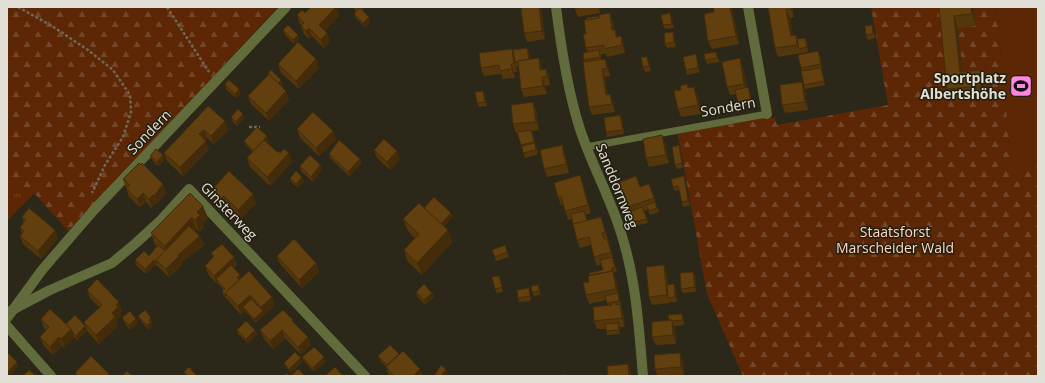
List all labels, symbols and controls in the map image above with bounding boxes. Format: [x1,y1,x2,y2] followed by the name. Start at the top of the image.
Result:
[920,68,1006,103] place label: Sportplatz Albertshöhe
[1008,73,1034,99] sports icon: Sportplatz Albertshöhe
[699,92,757,121] street label: Sondern
[123,105,175,158] street label: Sondern
[592,140,643,232] street label: Sanddornweg
[197,177,262,244] street label: Ginsterweg
[836,222,954,257] park label: Staatsforst Marscheider Wald

